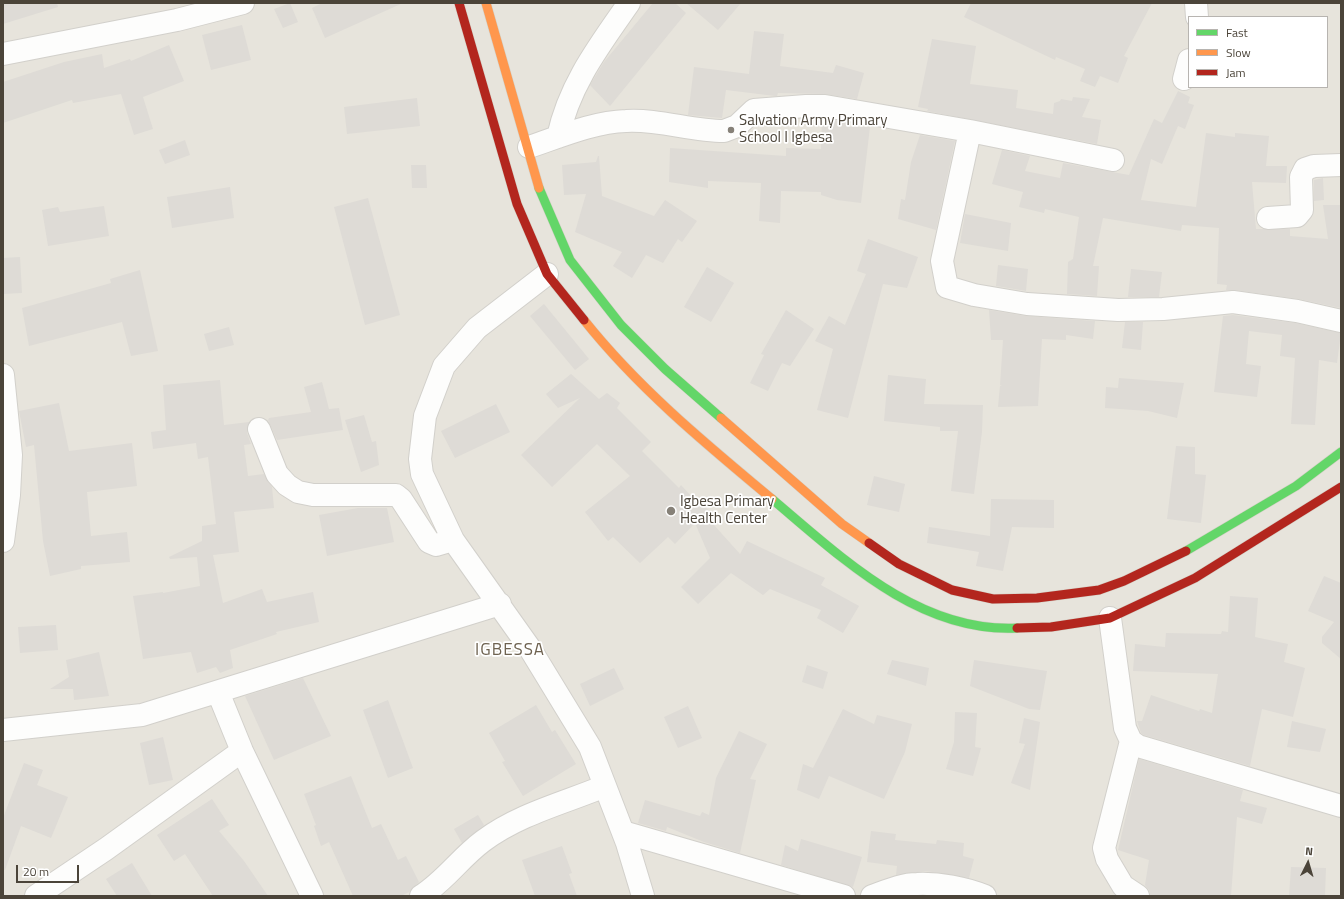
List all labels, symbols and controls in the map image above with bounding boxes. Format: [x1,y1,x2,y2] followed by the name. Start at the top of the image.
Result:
[1188,16,1328,88] legend
[1226,23,1248,42] text: Fast
[1226,43,1251,62] text: Slow
[1226,63,1246,82] text: Jam
[739,112,888,147] place label: Salvation Army Primary School I Igbesa
[726,125,736,135] marker: Salvation Army Primary School I Igbesa
[680,493,774,528] place label: Igbesa Primary Health Center
[665,505,677,517] marker: Igbesa Primary Health Center
[475,641,545,661] district label: IGBESSA
[1288,843,1328,883] north arrow
[1305,843,1314,859] text: N
[18,857,81,883] scale bar
[23,862,49,881] text: 20 m

